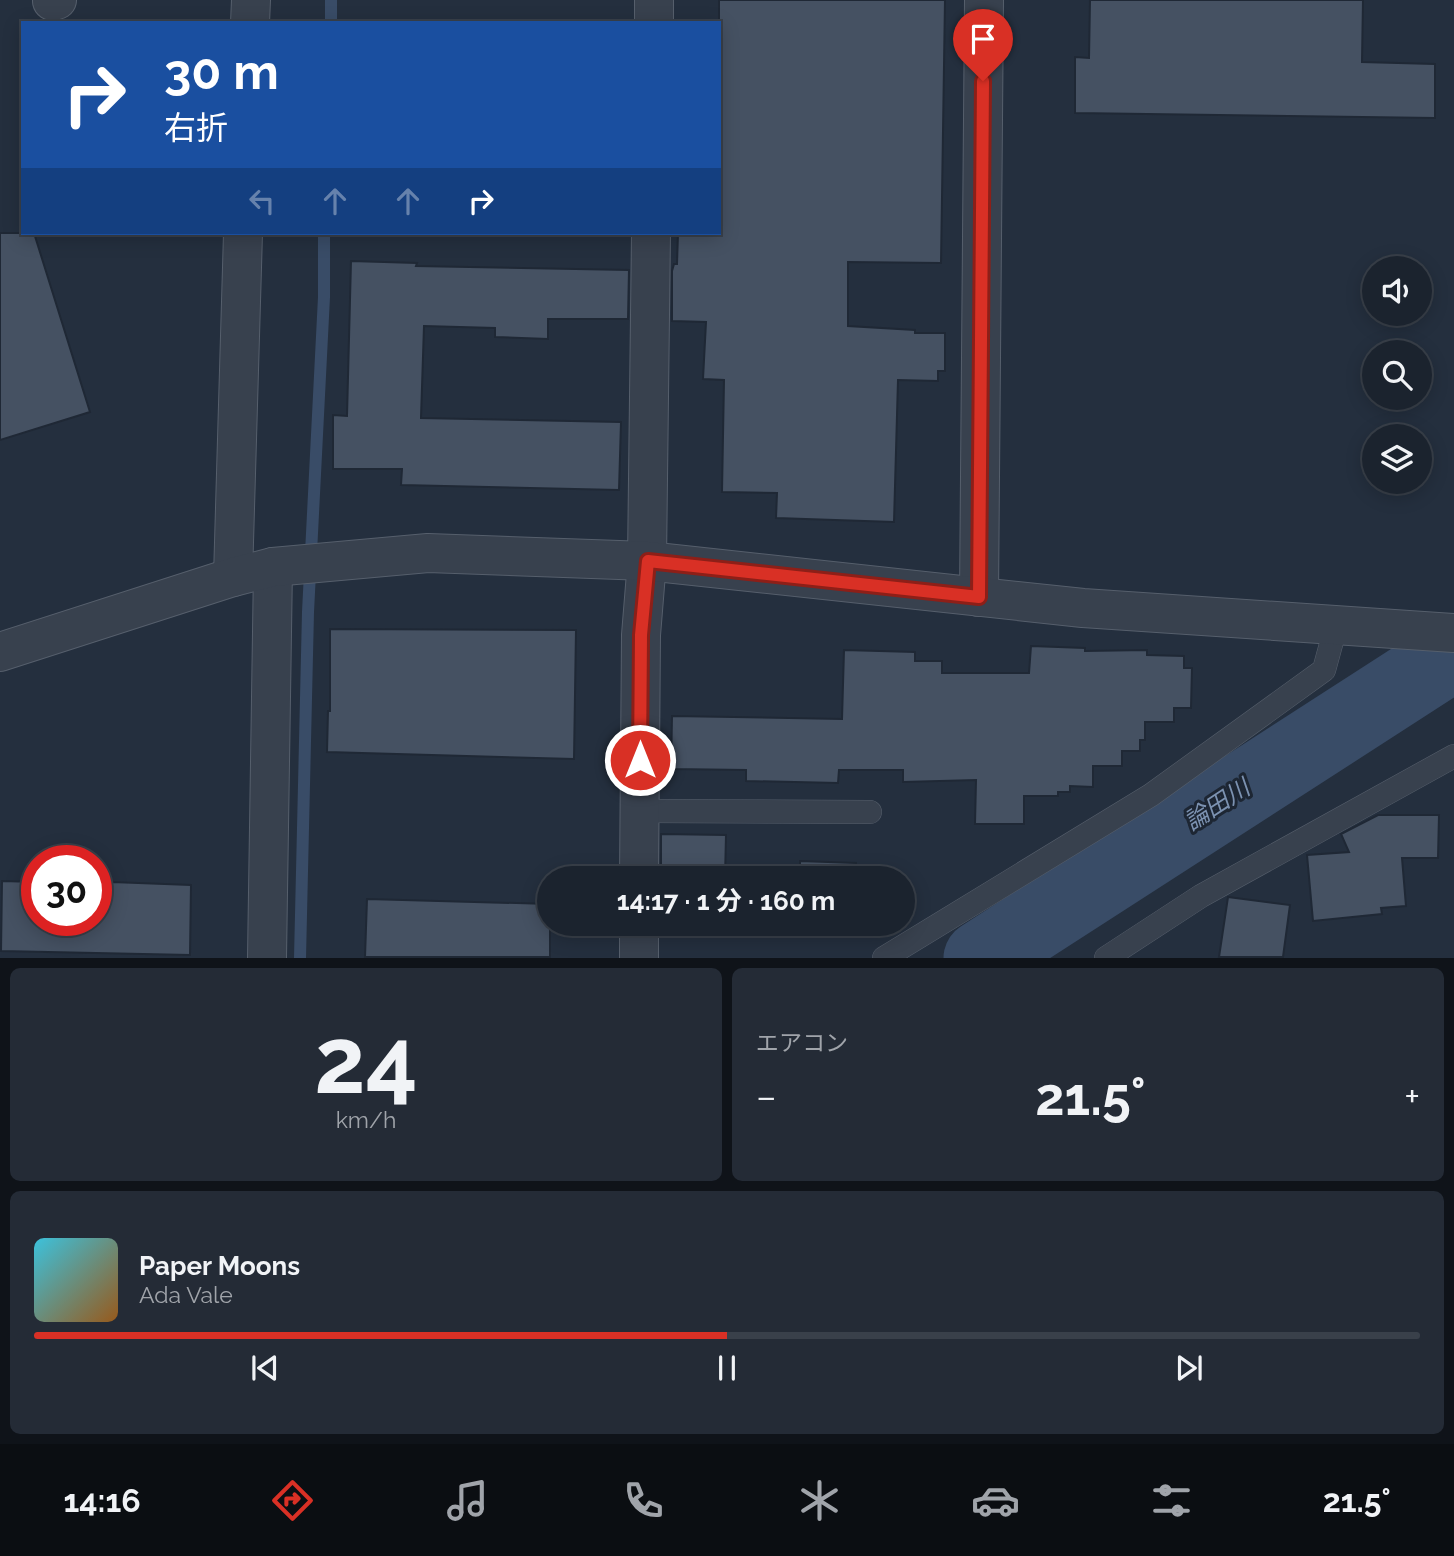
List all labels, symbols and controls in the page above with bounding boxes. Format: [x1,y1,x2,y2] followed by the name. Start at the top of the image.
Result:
[953,9,1013,81] pin
[964,20,1002,58] icon: arrive
[164,43,279,100] text: 30 m
[49,49,140,140] icon: right
[164,109,228,146] text: 右折
[243,182,281,220] icon: left
[316,182,354,220] icon: ahead
[389,182,427,220] icon: ahead
[462,182,500,220] icon: right
[1362,256,1432,494] map controls
[1362,256,1432,326] button: sound
[1362,340,1432,410] button: search
[1362,424,1432,494] button: layers
[603,723,677,797] position arrow
[1179,771,1257,836] water label: 論田川
[21,845,112,936] speed limit sign: 30
[617,886,835,916] text: 14:17 · 1 分 · 160 m
[314,1007,418,1114] text: 24
[756,1029,848,1056] text: エアコン
[1035,1066,1146,1127] text: 21.5°
[756,1074,776,1119] text: −
[1404,1074,1420,1119] text: +
[336,1106,396,1133] text: km/h
[139,1251,300,1281] text: Paper Moons
[139,1281,233,1308] text: Ada Vale
[246,1349,284,1387] icon: previous
[708,1349,746,1387] icon: pause
[1170,1349,1208,1387] icon: next
[268,1476,317,1525] icon: directions
[443,1476,492,1525] icon: music
[619,1476,668,1525] icon: phone
[795,1476,844,1525] icon: climate
[971,1476,1020,1525] icon: car
[1147,1476,1196,1525] icon: filters
[63,1482,141,1519] text: 14:16
[1323,1482,1391,1519] text: 21.5°

